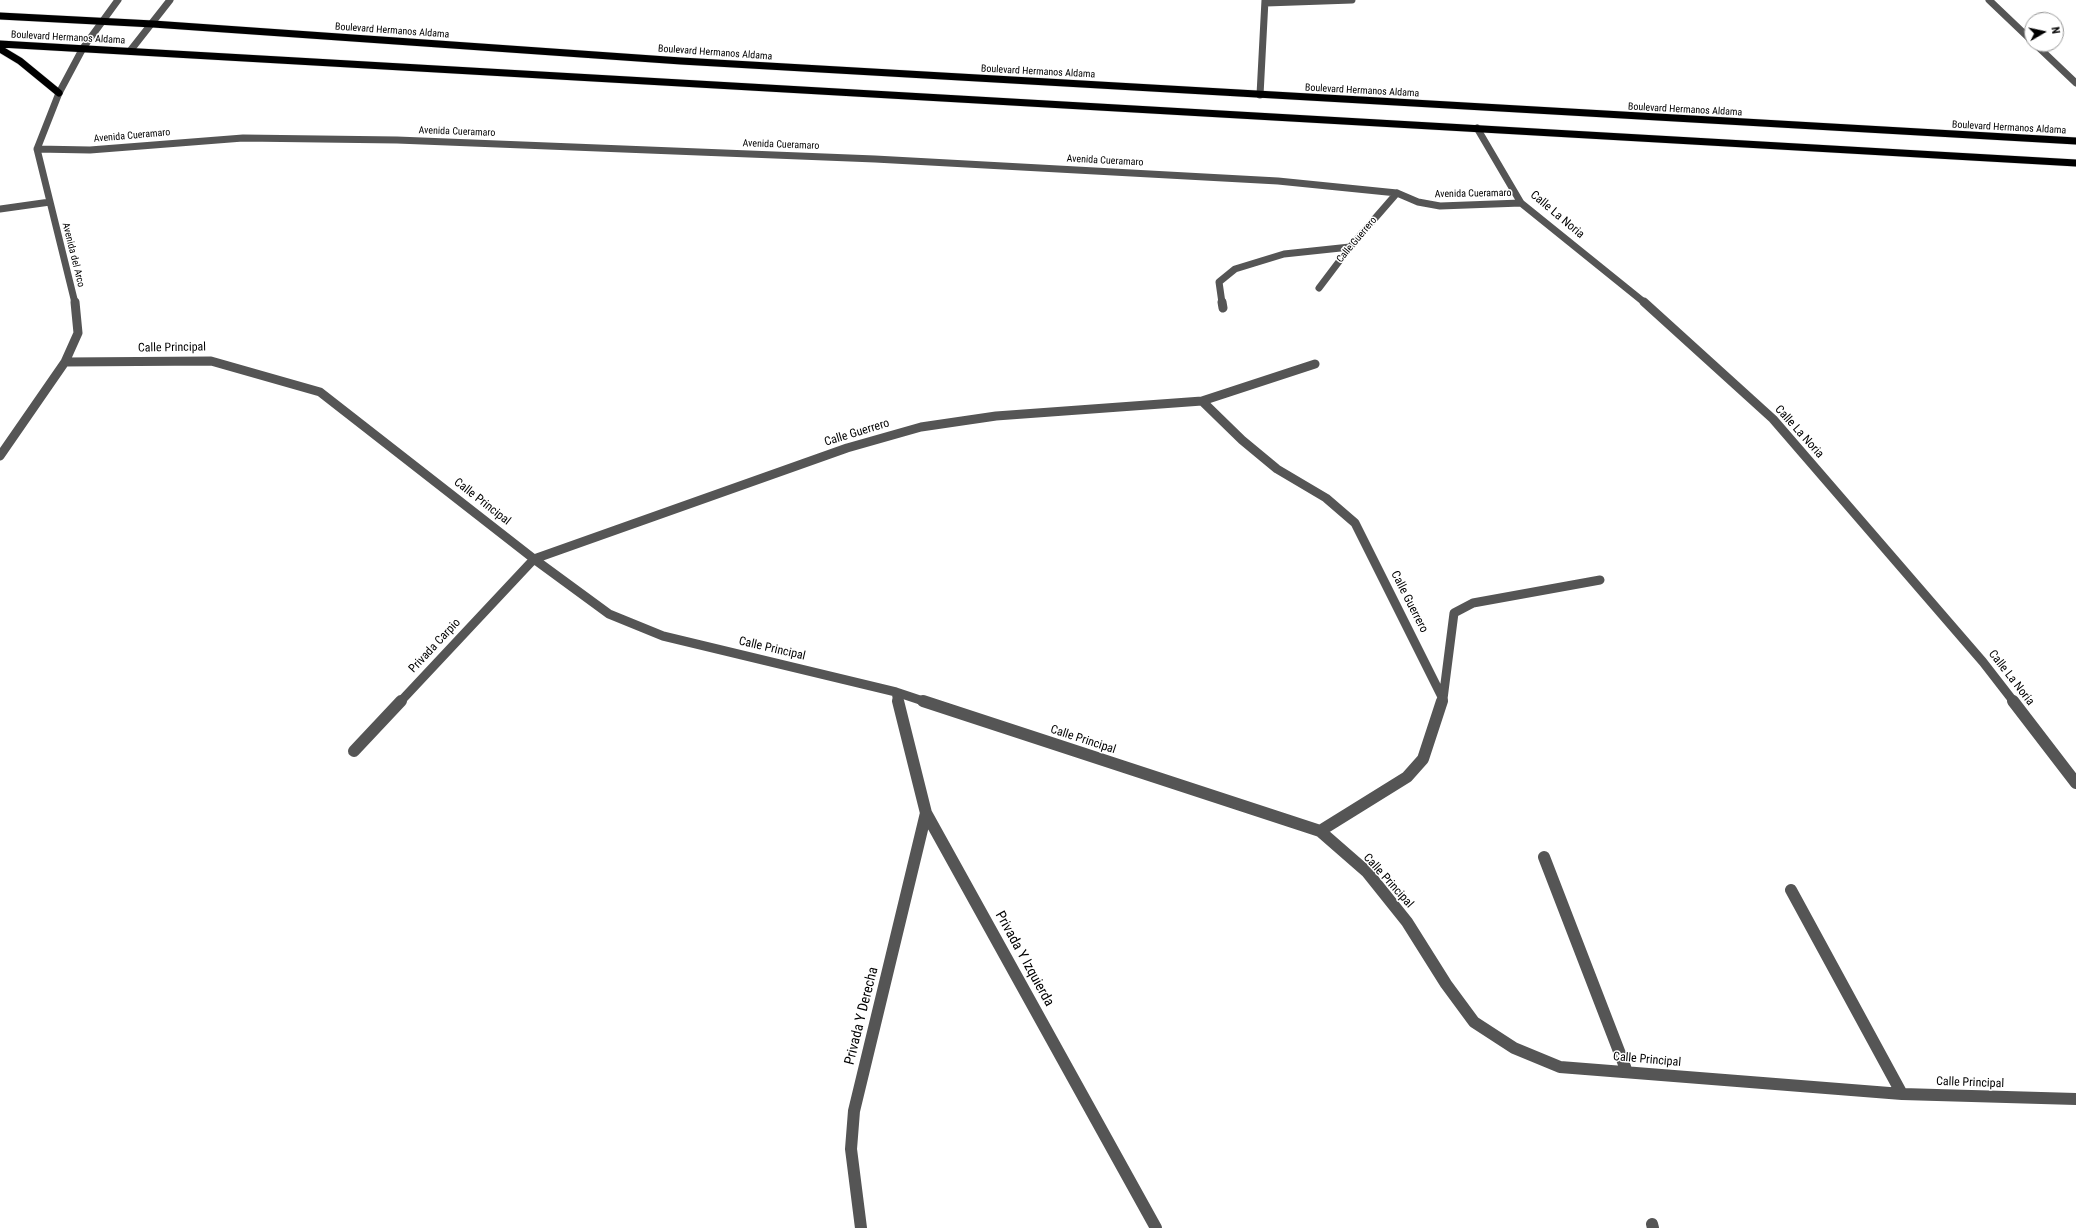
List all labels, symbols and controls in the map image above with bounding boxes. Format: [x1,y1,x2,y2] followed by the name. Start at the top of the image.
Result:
[2024,12,2064,52] north arrow
[334,21,450,41] street label: Boulevard Hermanos Aldama
[2048,26,2062,35] text: N
[10,29,126,47] street label: Boulevard Hermanos Aldama
[657,43,773,63] street label: Boulevard Hermanos Aldama
[980,63,1096,81] street label: Boulevard Hermanos Aldama
[1304,82,1420,100] street label: Boulevard Hermanos Aldama
[1627,101,1743,119] street label: Boulevard Hermanos Aldama
[1951,119,2067,137] street label: Boulevard Hermanos Aldama
[418,125,496,139] street label: Avenida Cueramaro
[93,127,171,145] street label: Avenida Cueramaro
[742,138,820,152] street label: Avenida Cueramaro
[1066,153,1144,169] street label: Avenida Cueramaro
[1435,187,1511,201] street label: Avenida Cueramaro
[1527,188,1587,242] street label: Calle La Noria
[1334,215,1380,265] street label: Calle Guerrero
[59,221,87,289] street label: Avenida del Arco
[138,340,206,356] street label: Calle Principal
[1771,403,1827,461] street label: Calle La Noria
[823,416,891,450] street label: Calle Guerrero
[451,475,513,529] street label: Calle Principal
[1387,569,1431,635] street label: Calle Guerrero
[406,616,464,676] street label: Privada Carpio
[737,634,807,664] street label: Calle Principal
[1985,647,2037,709] street label: Calle La Noria
[1048,723,1118,757] street label: Calle Principal
[1360,851,1416,911] street label: Calle Principal
[991,909,1057,1009] street label: Privada Y Izquierda
[842,965,882,1067] street label: Privada Y Derecha
[1612,1050,1682,1070] street label: Calle Principal
[1936,1075,2004,1091] street label: Calle Principal

